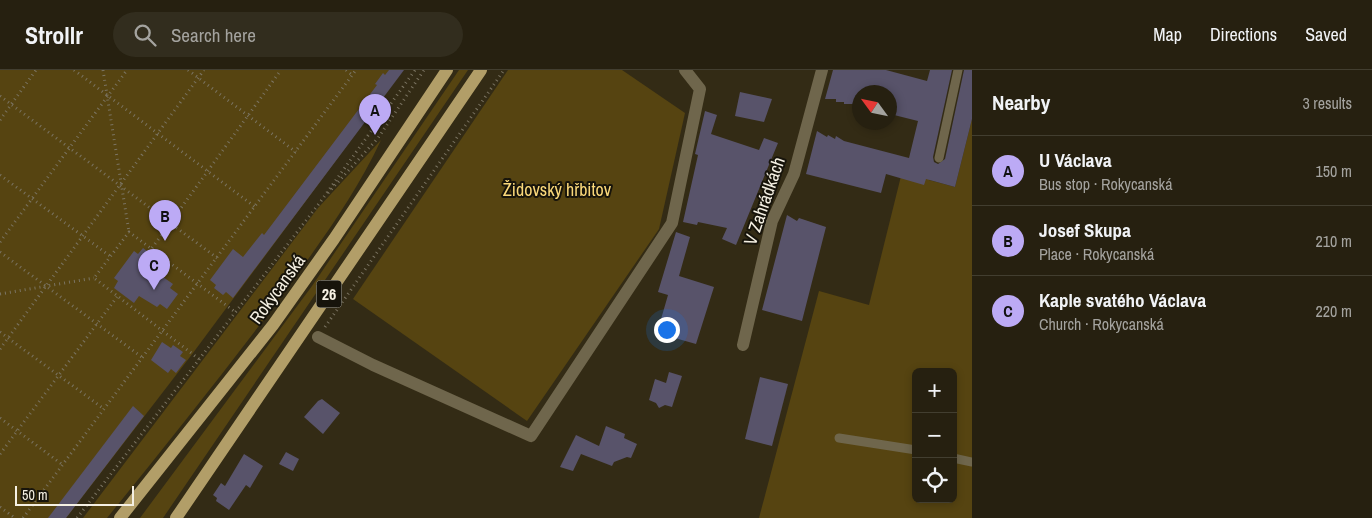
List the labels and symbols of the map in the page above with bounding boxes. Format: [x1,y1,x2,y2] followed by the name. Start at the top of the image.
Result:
[852,85,897,130] north arrow
[359,94,391,135] pin: A
[737,153,791,249] street label: V Zahrádkách
[503,177,612,202] park label: Židovský hřbitov
[149,200,181,241] pin: B
[138,249,170,290] pin: C
[243,249,311,329] street label: Rokycanská
[316,280,342,308] road number: 26
[654,317,680,343] your location
[15,483,134,506] scale bar

